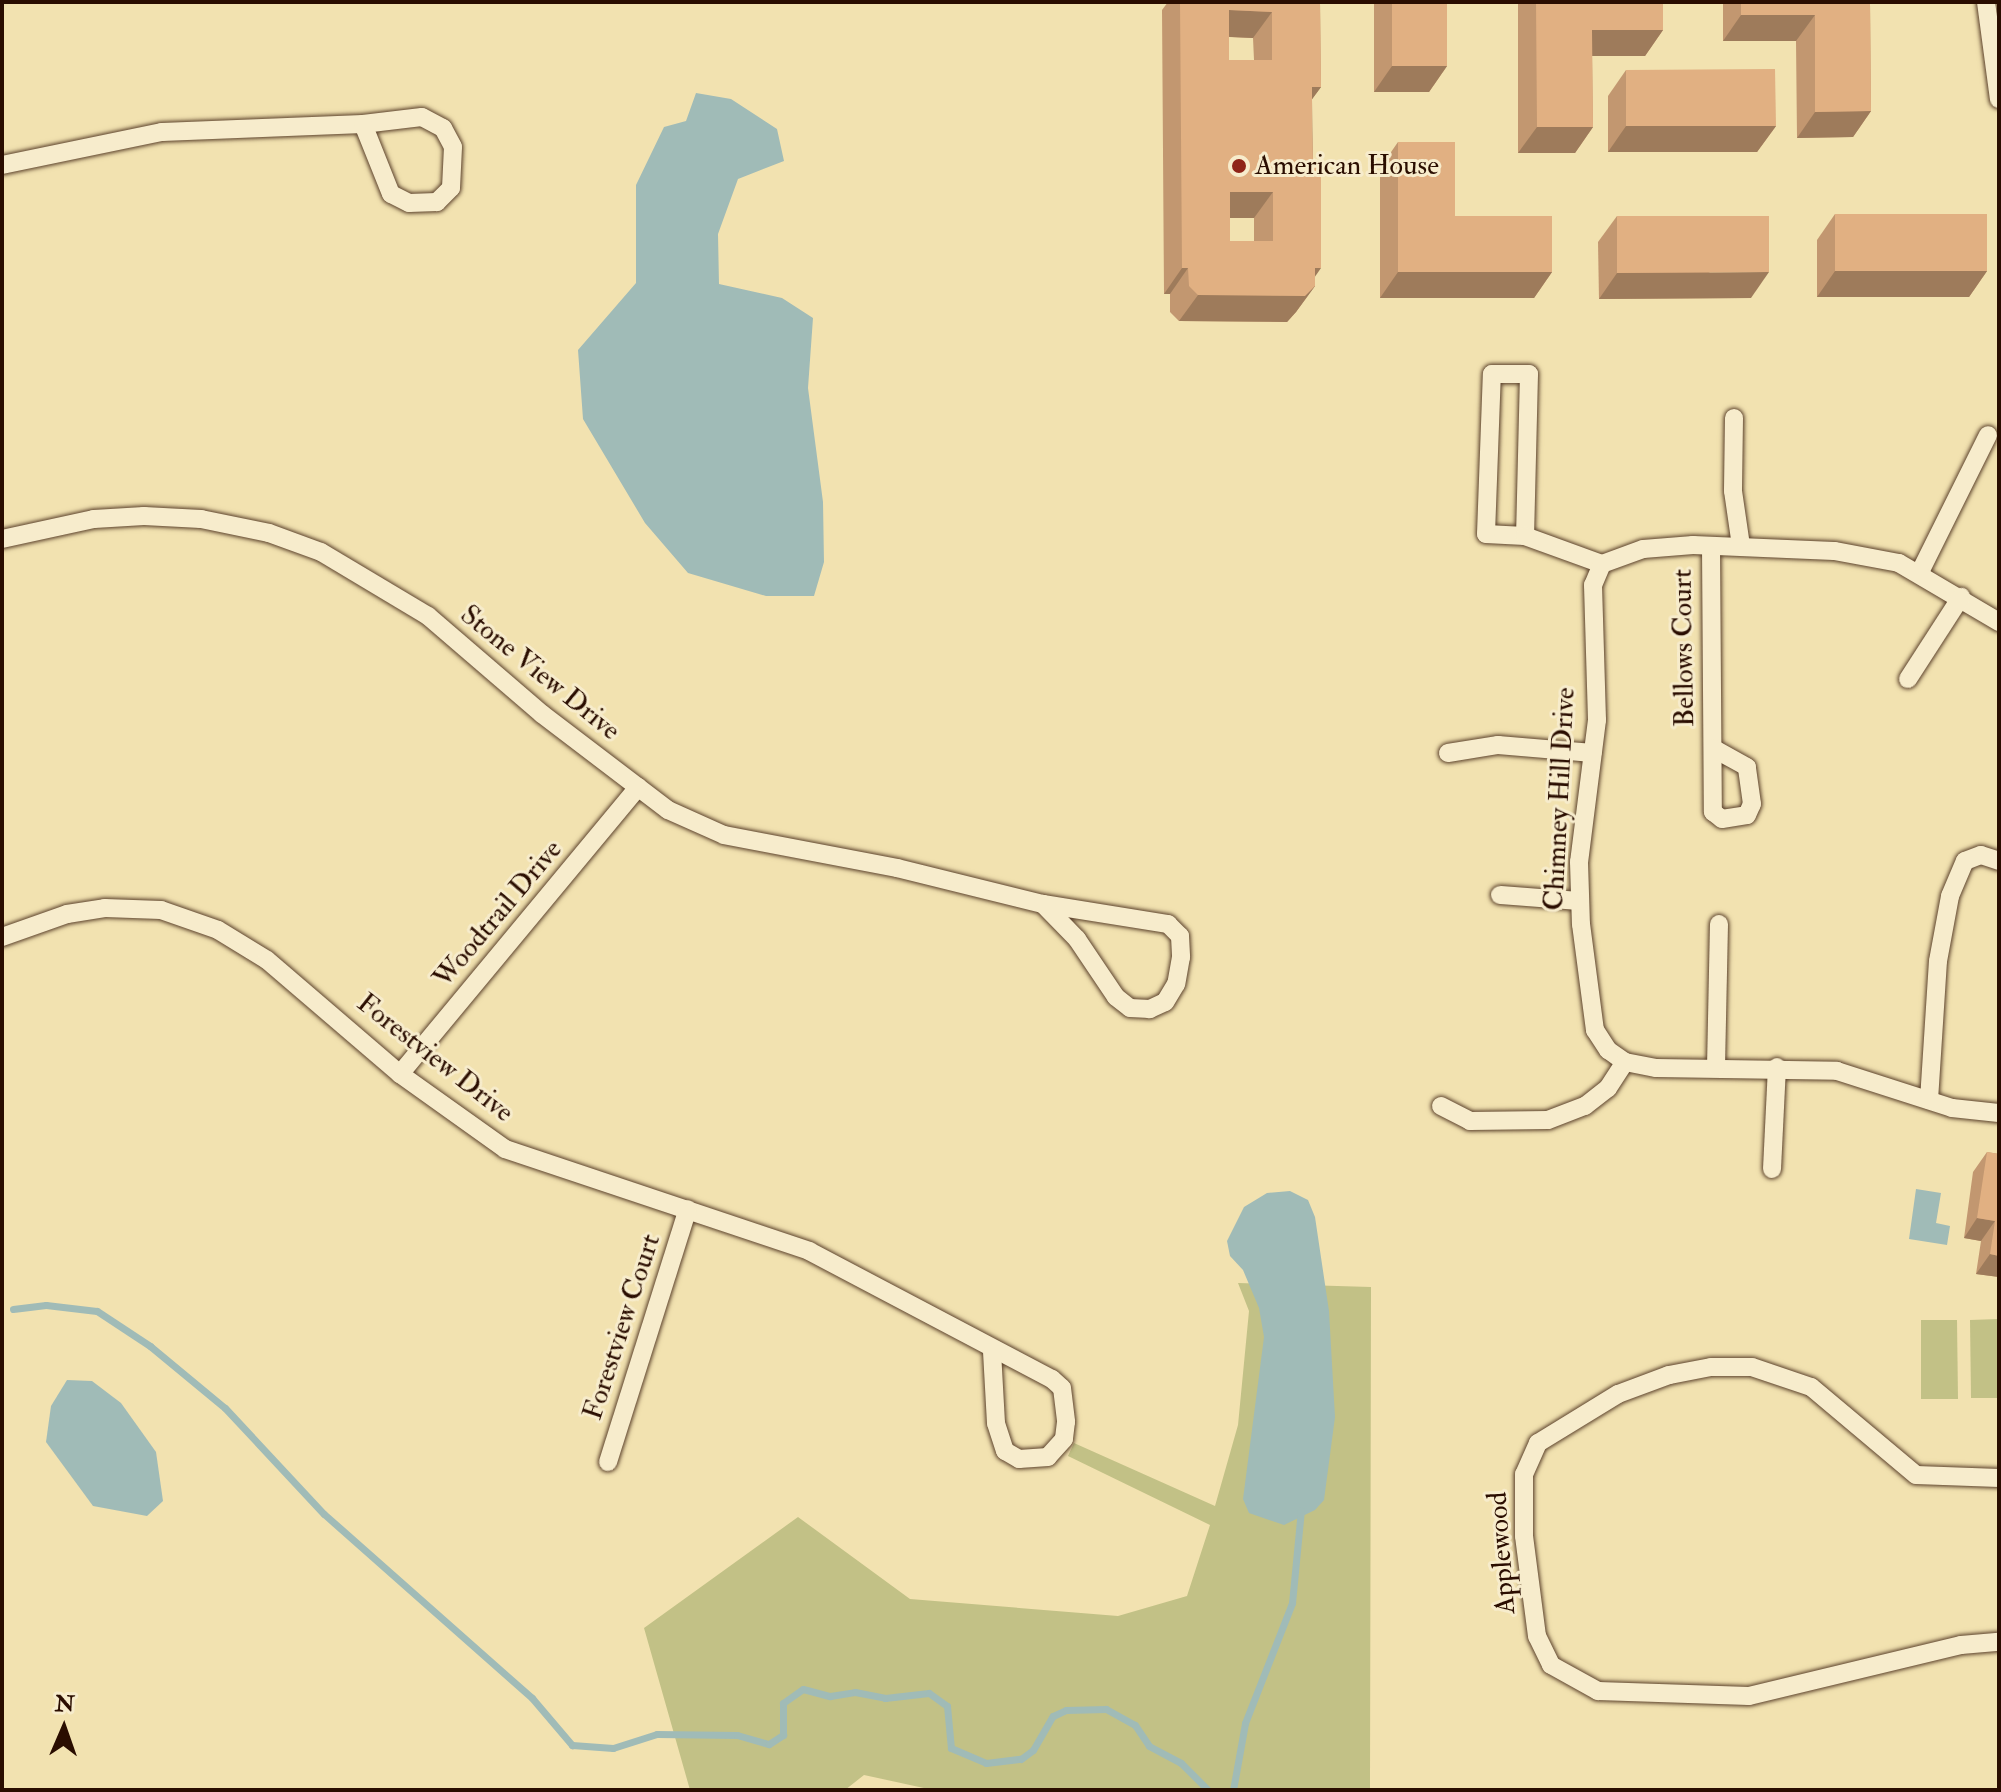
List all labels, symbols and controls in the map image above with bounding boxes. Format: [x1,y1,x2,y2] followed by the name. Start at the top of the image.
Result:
[1255,149,1439,183] place label: American House
[1230,157,1248,175] marker: American House
[1666,569,1702,727] street label: Bellows Court
[453,598,627,748] street label: Stone View Drive
[1537,687,1583,911] street label: Chimney Hill Drive
[427,833,569,995] street label: Woodtrail Drive
[350,986,520,1130] street label: Forestview Drive
[576,1230,668,1424] street label: Forestview Court
[1481,1491,1523,1615] street label: Applewood
[24,1688,104,1768] north arrow
[54,1690,75,1718] text: N

